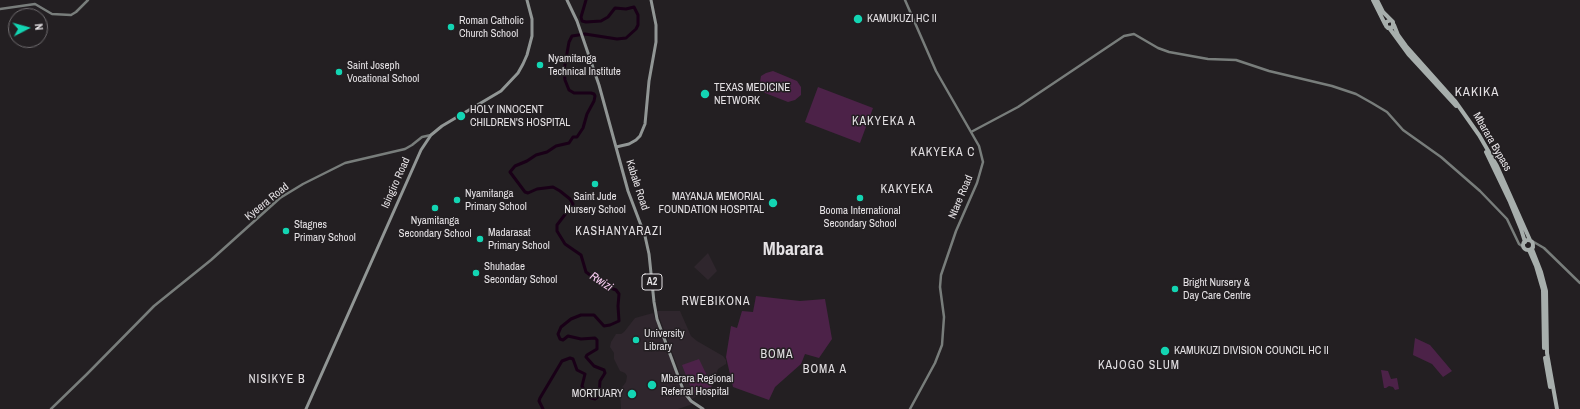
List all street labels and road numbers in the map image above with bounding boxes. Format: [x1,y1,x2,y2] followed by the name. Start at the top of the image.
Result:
[1470,110,1514,174] street label: Mbarara Bypass
[379,156,413,210] street label: Isingiro Road
[623,158,651,212] street label: Kabale Road
[946,173,976,221] street label: Ntare Road
[242,180,292,224] street label: Kyeera Road
[642,274,662,290] road number: A2

